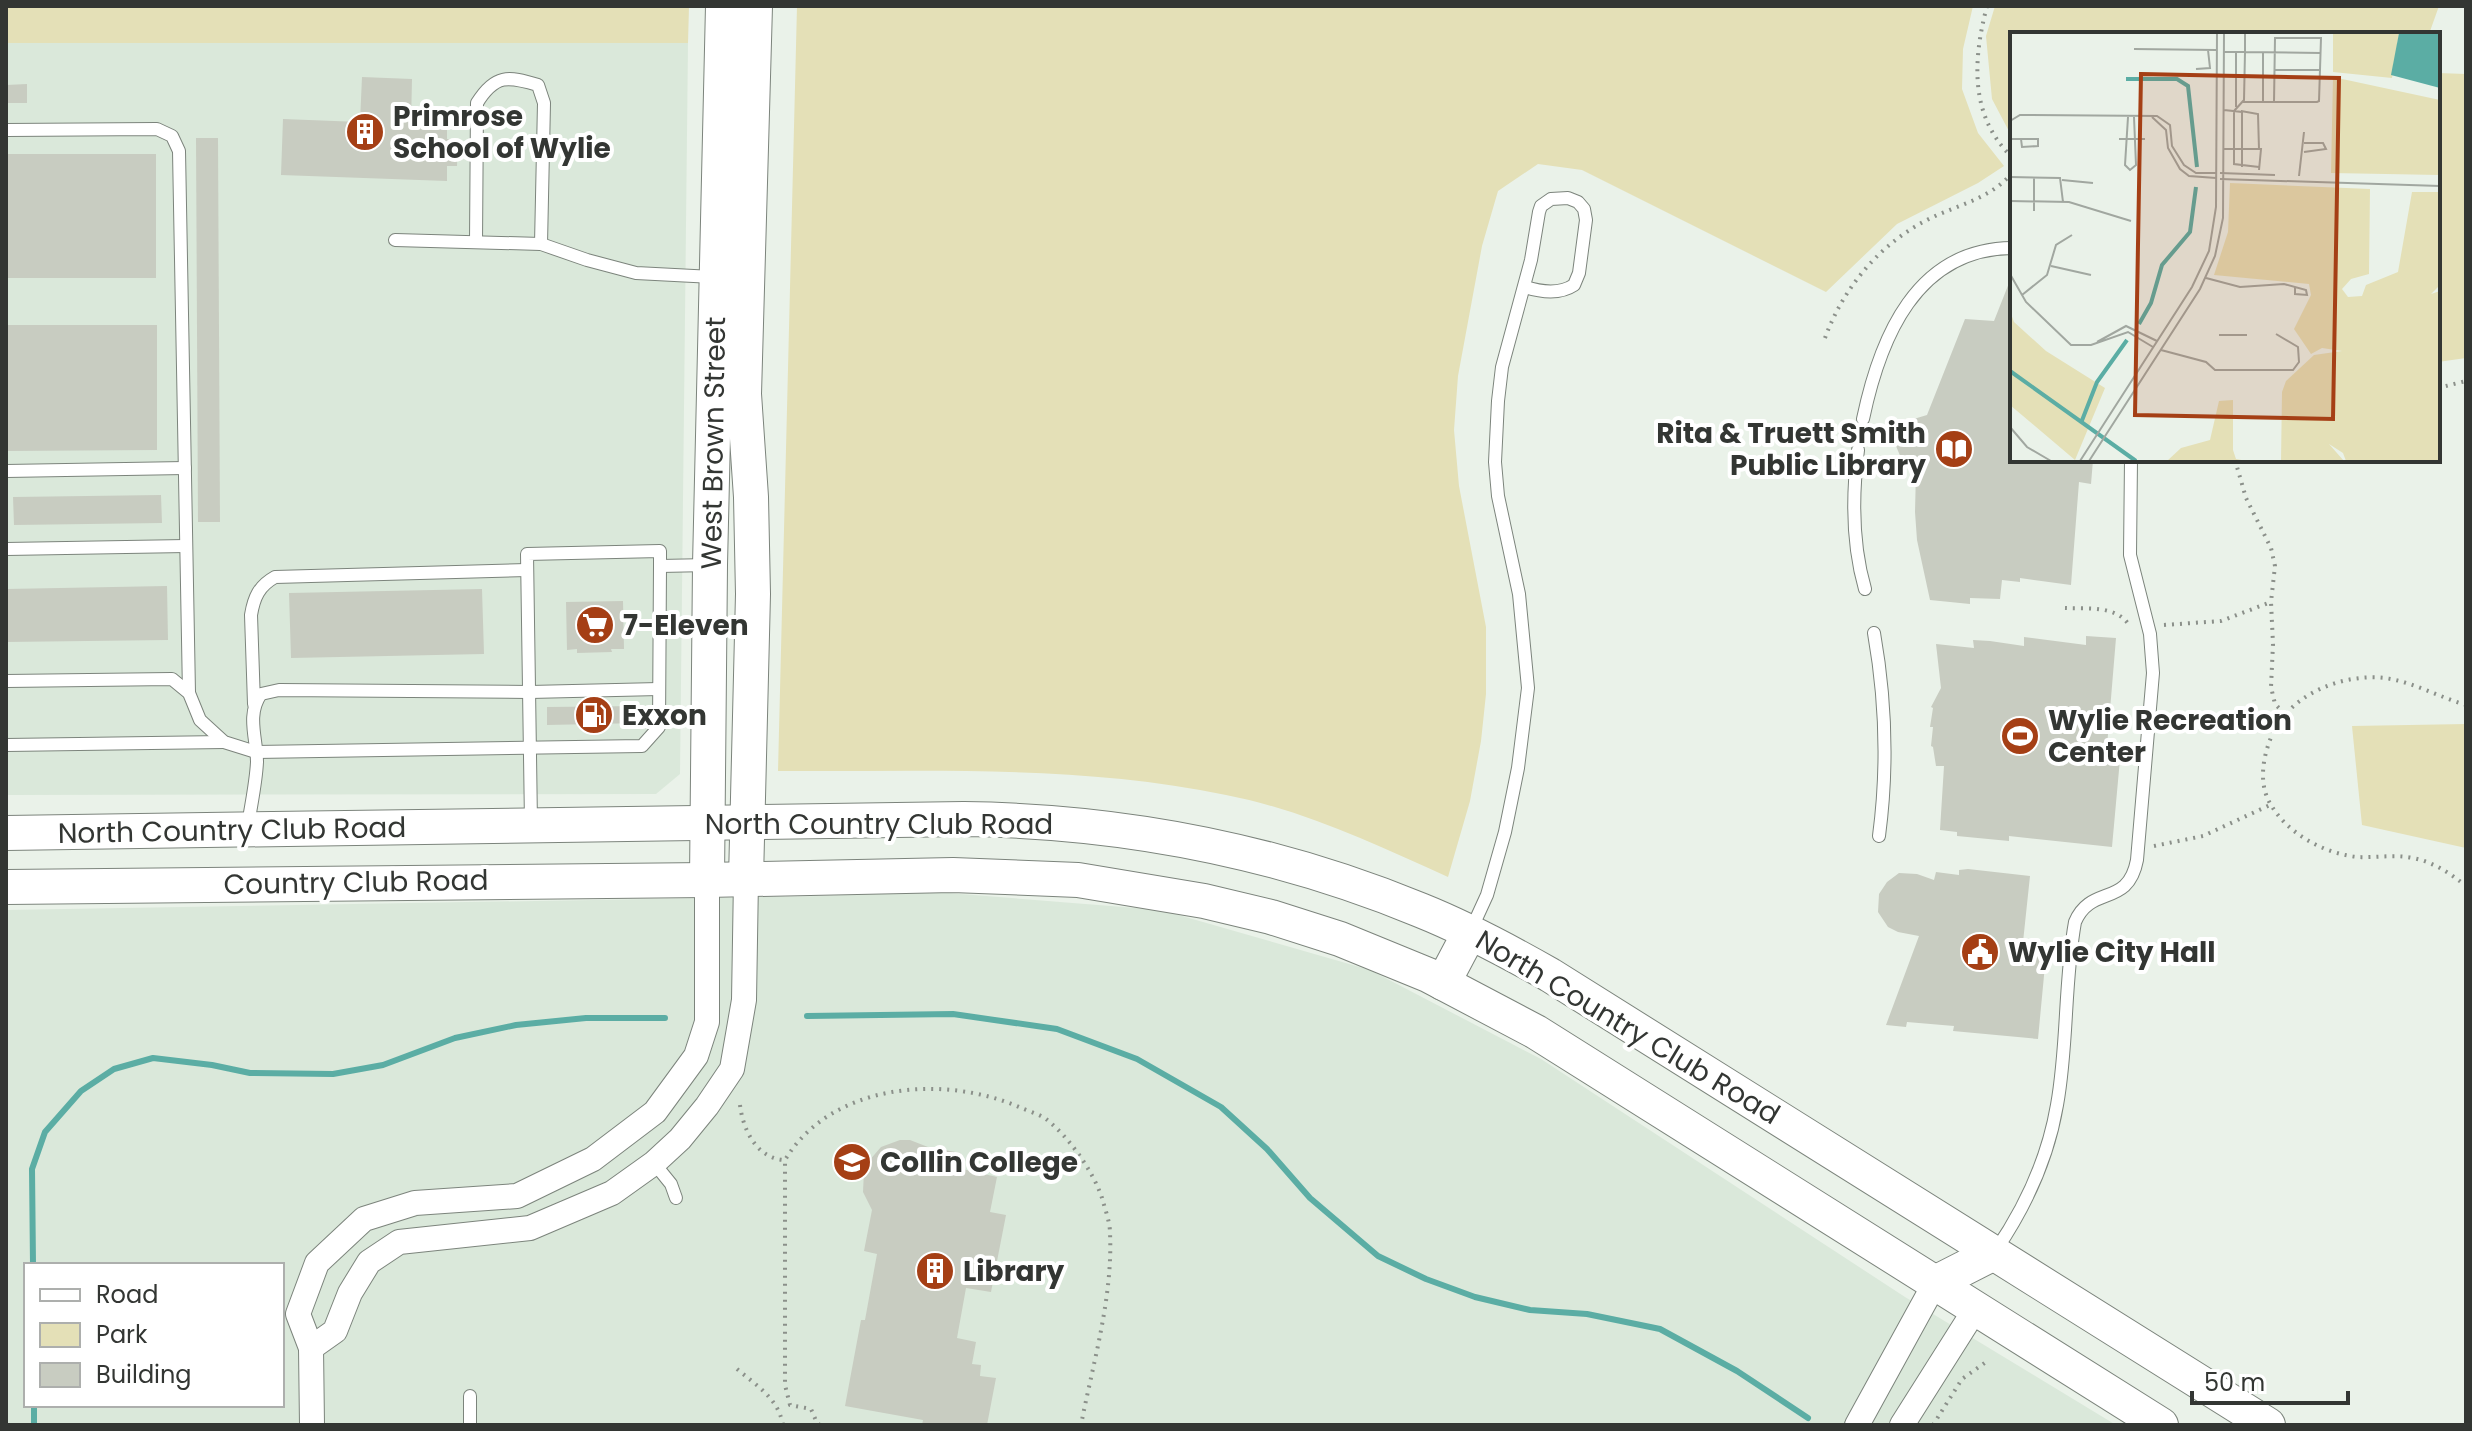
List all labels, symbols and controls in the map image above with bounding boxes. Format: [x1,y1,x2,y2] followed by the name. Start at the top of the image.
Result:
[2010,32,2440,462] inset map
[393,97,611,168] place label: Primrose School of Wylie
[344,111,386,153] building icon: Primrose School of Wylie
[692,316,735,570] street label: West Brown Street
[1656,414,1926,485] place label: Rita & Truett Smith Public Library
[1933,428,1975,470] library icon: Rita & Truett Smith Public Library
[574,604,616,646] supermarket icon: 7-Eleven
[623,606,749,645] place label: 7-Eleven
[573,694,615,736] fuel station icon: Exxon
[622,696,707,735] place label: Exxon
[2048,701,2292,772] place label: Wylie Recreation Center
[1999,715,2041,757] sports icon: Wylie Recreation Center
[705,805,1053,844] street label: North Country Club Road
[57,808,407,853] street label: North Country Club Road
[223,861,489,904] street label: Country Club Road
[1468,921,1787,1134] street label: North Country Club Road
[1959,931,2001,973] public building icon: Wylie City Hall
[2008,933,2215,972] place label: Wylie City Hall
[831,1141,873,1183] school or university icon: Collin College
[880,1143,1078,1182] place label: Collin College
[914,1250,956,1292] building icon: Library
[963,1252,1065,1291] place label: Library
[24,1263,284,1407] legend
[96,1278,158,1311] text: Road
[96,1318,148,1351] text: Park
[2192,1355,2348,1405] scale bar
[96,1358,192,1391] text: Building
[2204,1366,2265,1399] text: 50 m

